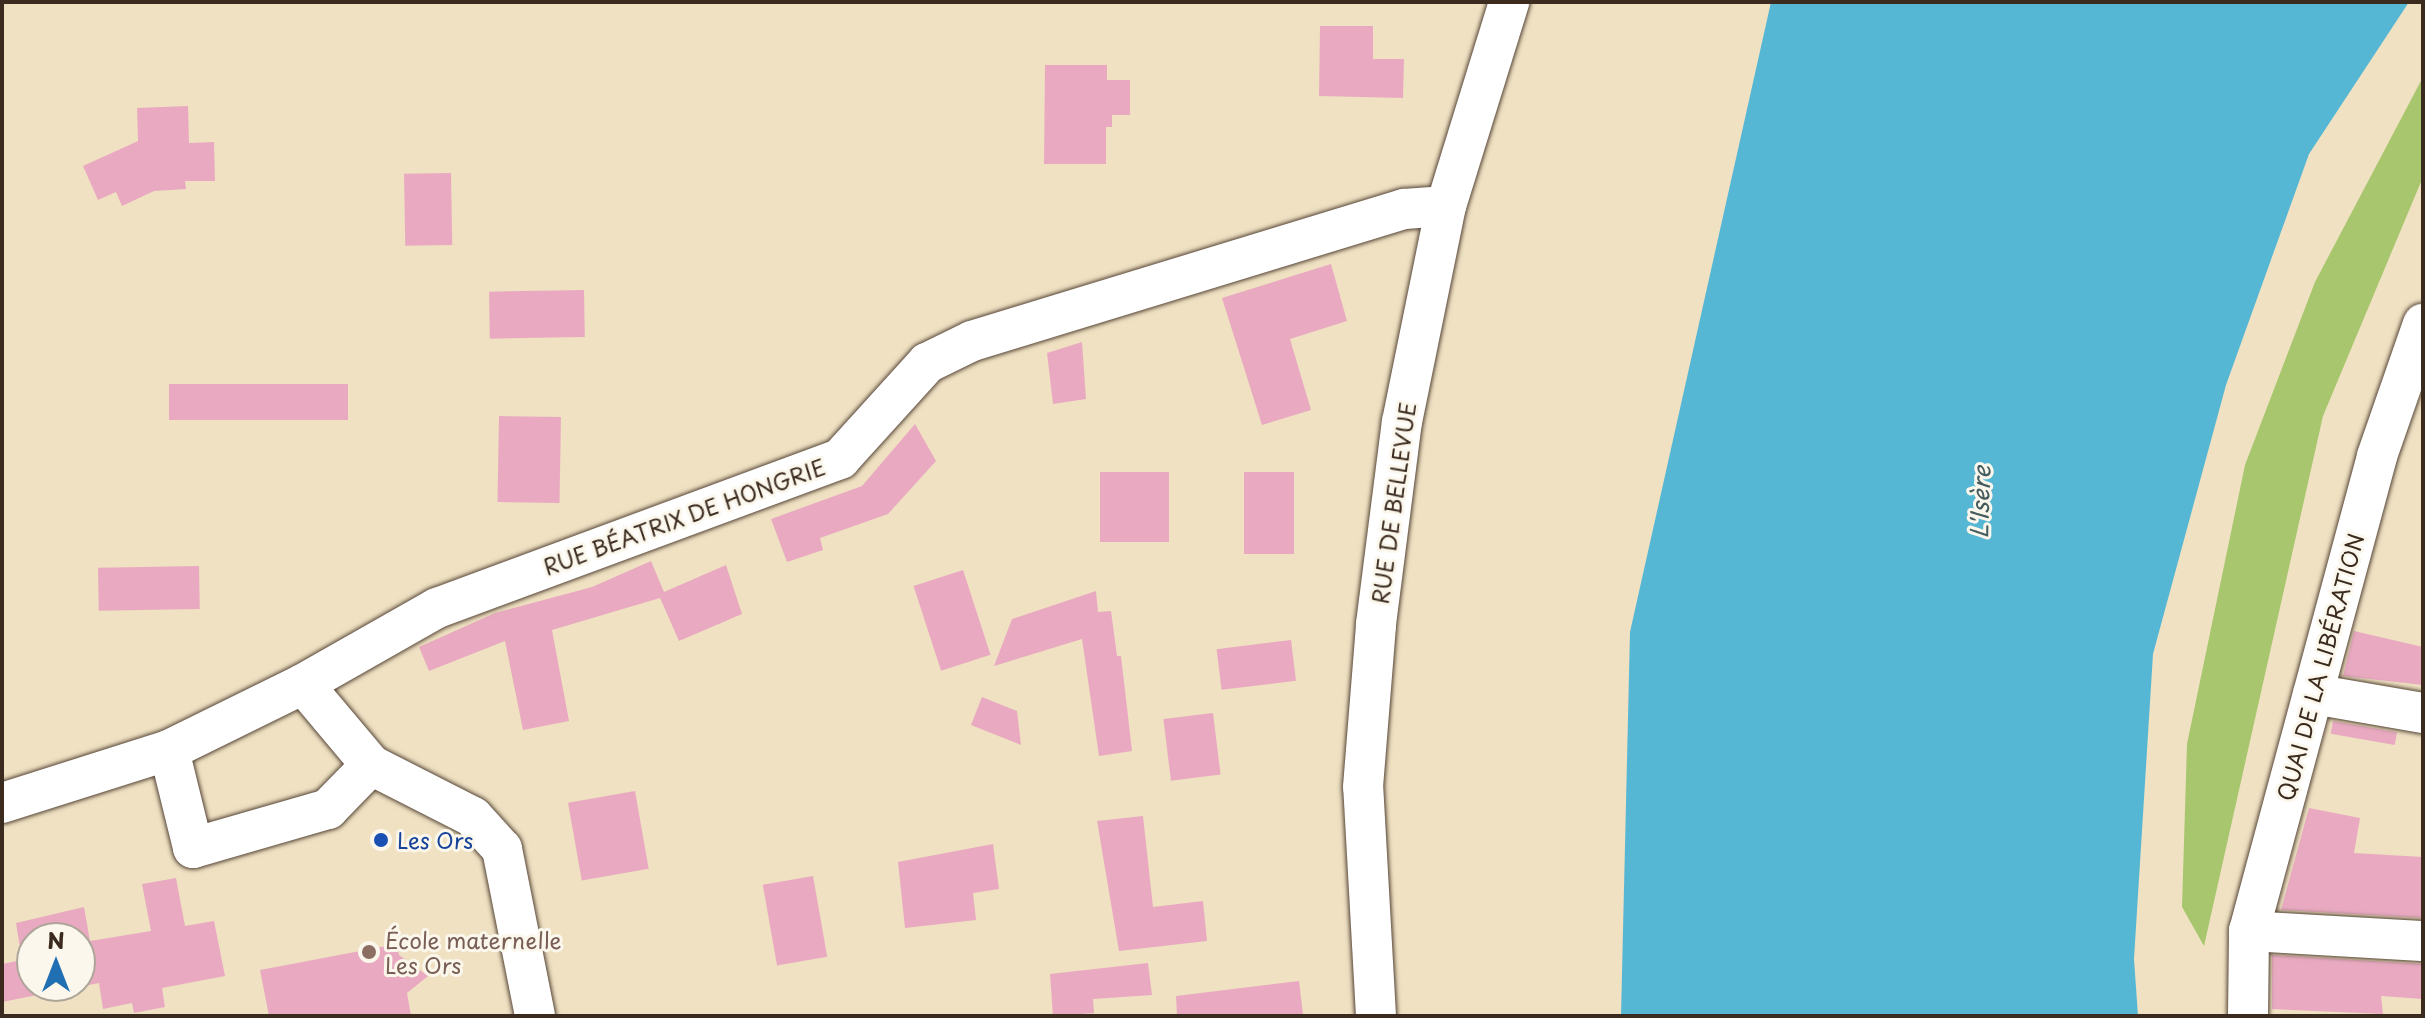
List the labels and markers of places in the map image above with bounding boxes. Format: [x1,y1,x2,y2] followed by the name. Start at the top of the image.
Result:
[397,827,476,853] place label: Les Ors
[372,831,390,849] marker: Les Ors
[385,926,562,978] place label: École maternelle Les Ors
[360,943,378,961] marker: École maternelle Les Ors

